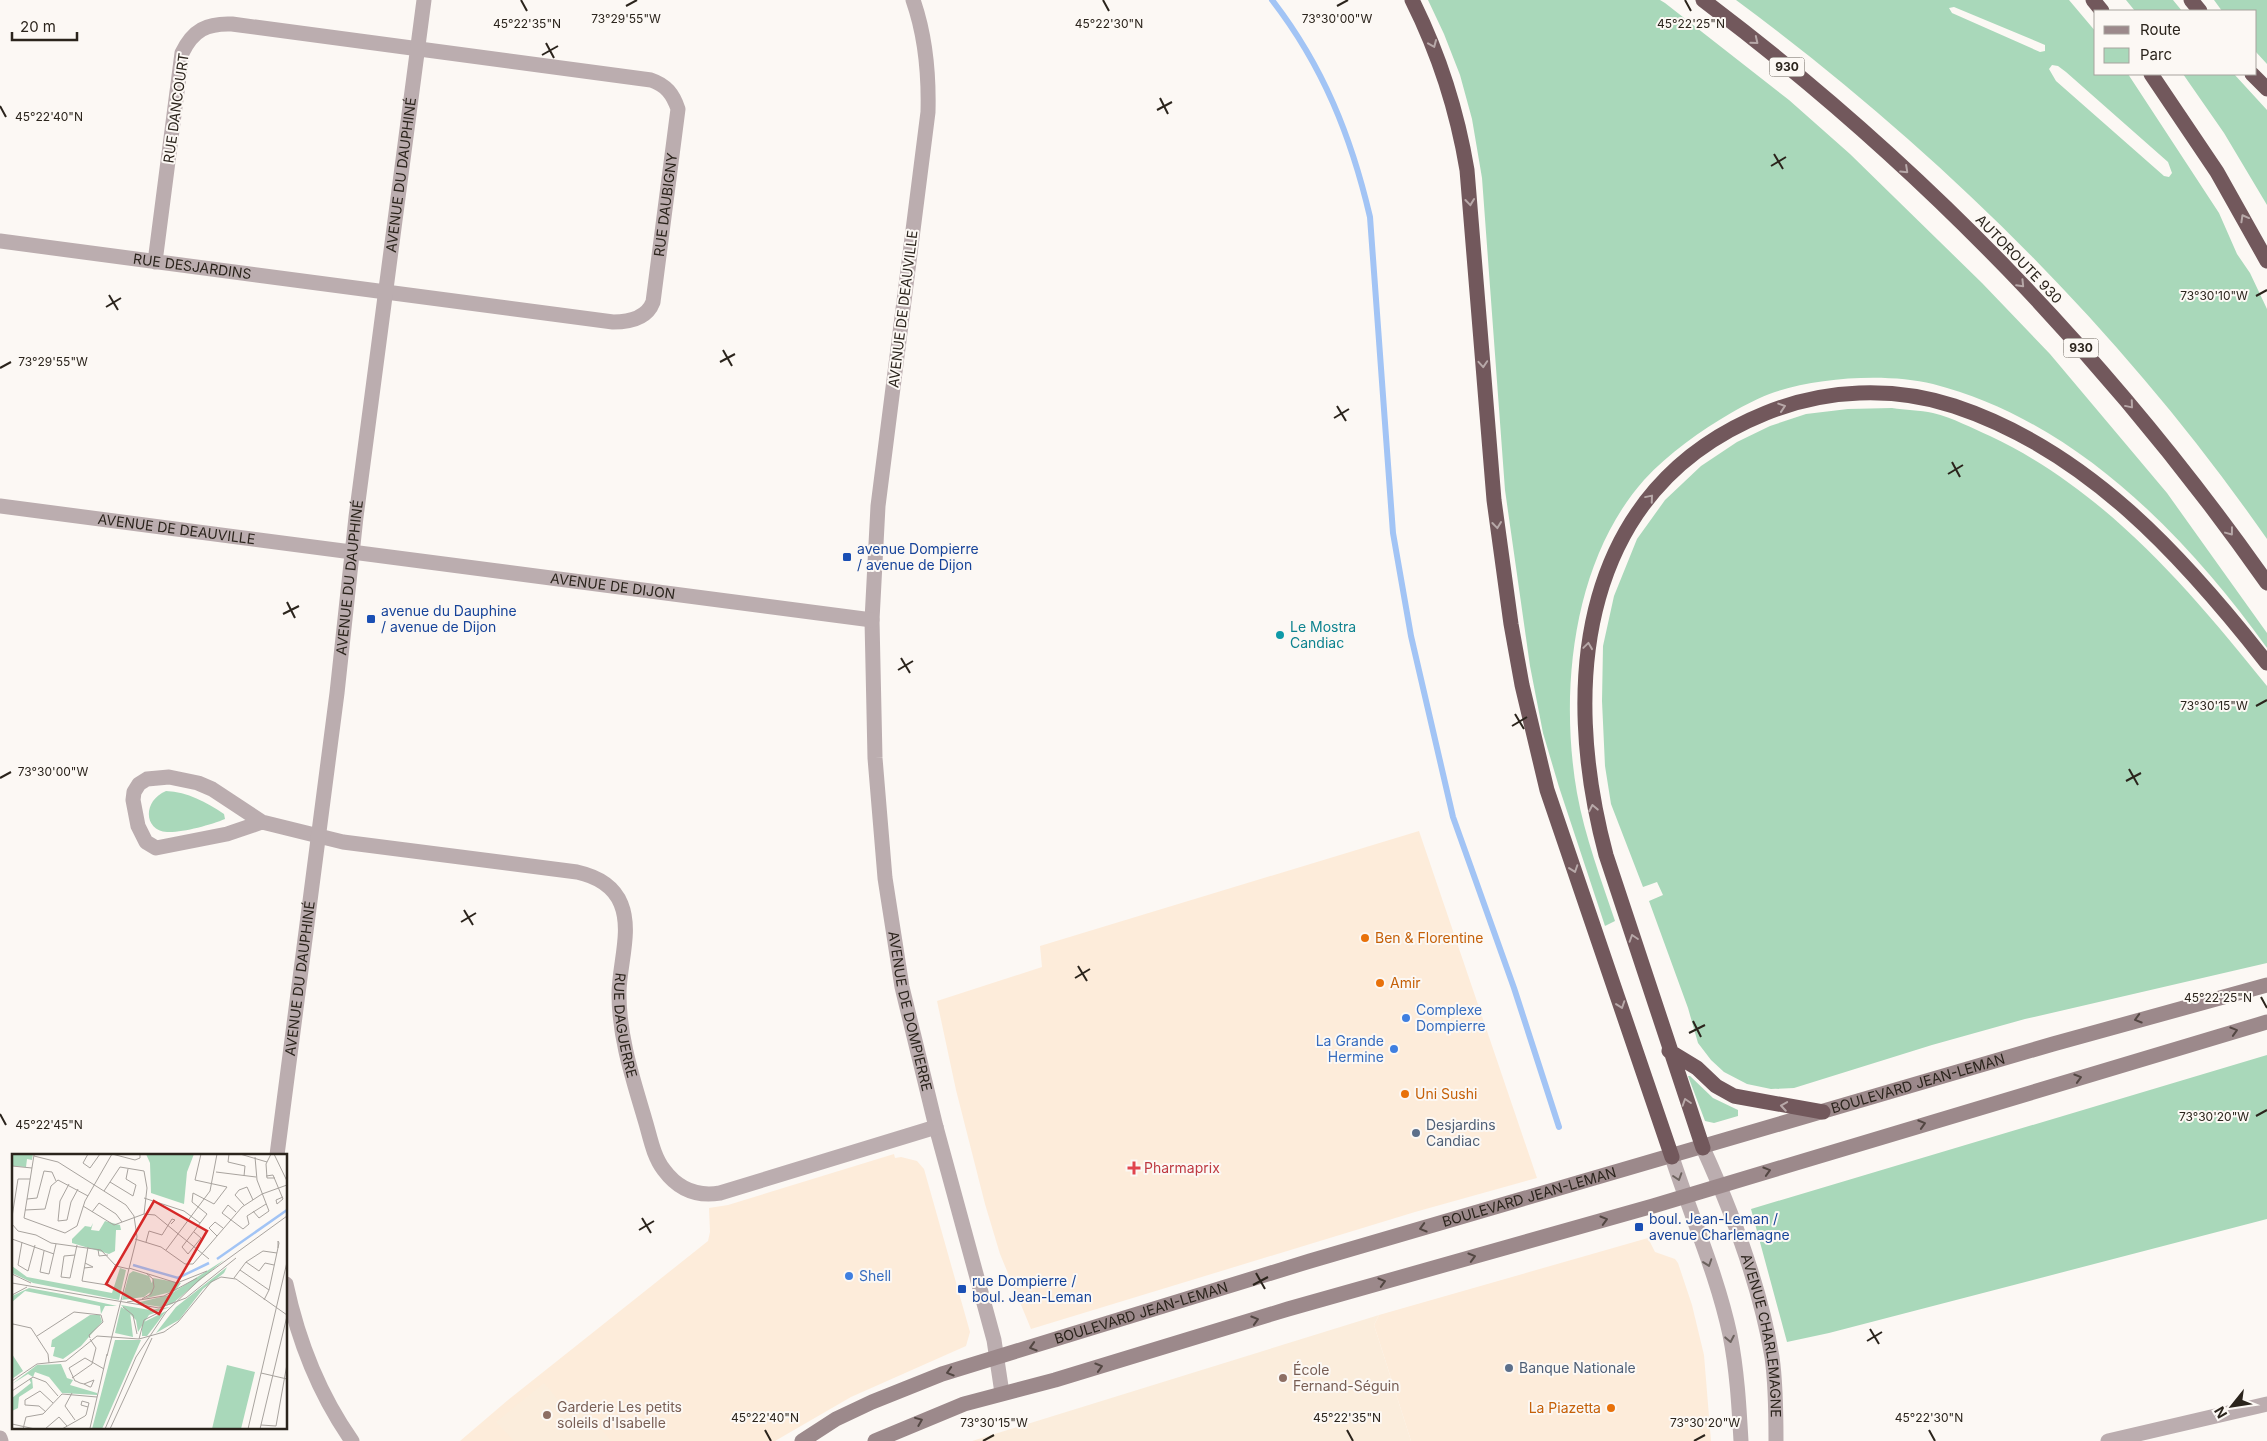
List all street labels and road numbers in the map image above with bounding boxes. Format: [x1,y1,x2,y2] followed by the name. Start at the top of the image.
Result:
[159,52,192,164] street label: RUE DANCOURT
[1770,58,1804,76] road number: 930
[382,96,419,253] street label: AVENUE DU DAUPHINÉ
[650,151,680,258] street label: RUE DAUBIGNY
[1973,211,2066,307] street label: AUTOROUTE 930
[884,229,921,389] street label: AVENUE DE DEAUVILLE
[132,250,253,282] street label: RUE DESJARDINS
[2064,338,2098,358] road number: 930
[332,499,366,656] street label: AVENUE DU DAUPHINÉ
[97,510,256,547] street label: AVENUE DE DEAUVILLE
[549,569,676,602] street label: AVENUE DE DIJON
[281,900,318,1057] street label: AVENUE DU DAUPHINÉ
[885,930,936,1093] street label: AVENUE DE DOMPIERRE
[611,972,641,1080] street label: RUE DAGUERRE
[1829,1050,2007,1116] street label: BOULEVARD JEAN-LEMAN
[1440,1163,1618,1230] street label: BOULEVARD JEAN-LEMAN
[1738,1251,1785,1418] street label: AVENUE CHARLEMAGNE
[1052,1278,1230,1347] street label: BOULEVARD JEAN-LEMAN

